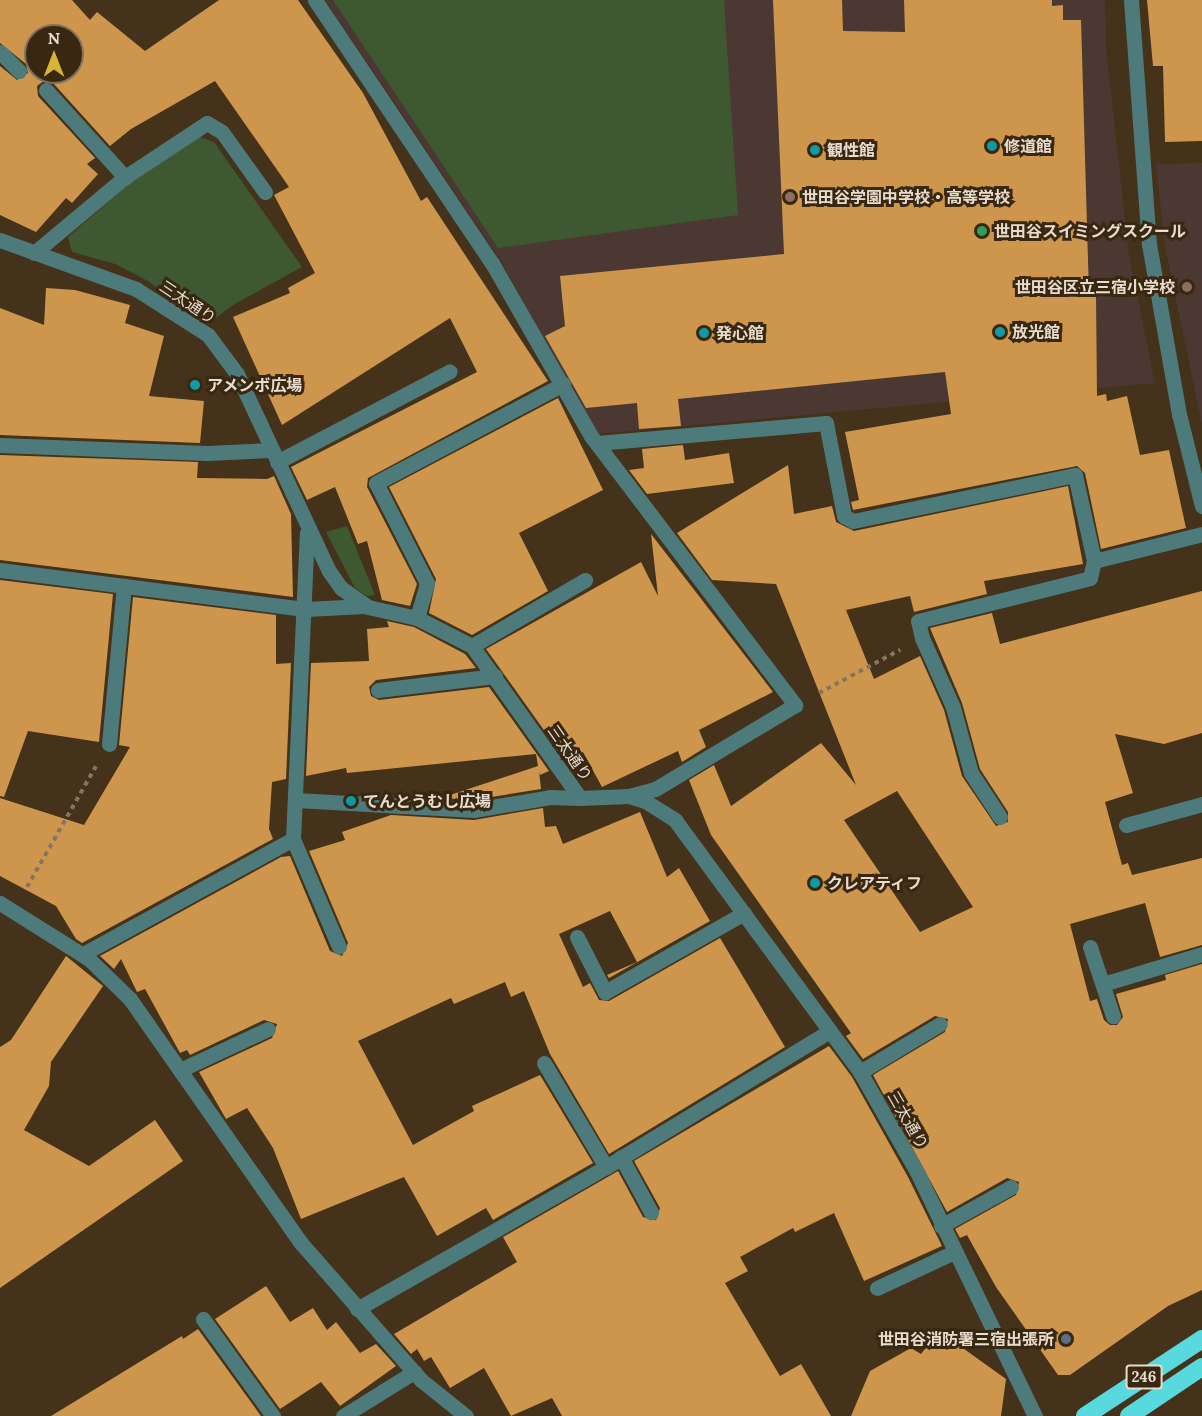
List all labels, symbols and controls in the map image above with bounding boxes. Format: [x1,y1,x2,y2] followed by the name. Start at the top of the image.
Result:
[24,24,84,84] north arrow
[48,28,60,48] text: N
[1004,136,1052,156] place label: 修道館
[985,139,999,153] marker: 修道館
[827,140,875,160] place label: 観性館
[808,143,822,157] marker: 観性館
[802,187,1010,207] place label: 世田谷学園中学校・高等学校
[783,190,797,204] marker: 世田谷学園中学校・高等学校
[994,221,1186,241] place label: 世田谷スイミングスクール
[975,224,989,238] marker: 世田谷スイミングスクール
[156,276,220,328] street label: 三太通り
[1015,277,1175,297] place label: 世田谷区立三宿小学校
[1180,280,1194,294] marker: 世田谷区立三宿小学校
[1012,322,1060,342] place label: 放光館
[716,323,764,343] place label: 発心館
[993,325,1007,339] marker: 放光館
[697,326,711,340] marker: 発心館
[207,375,303,395] place label: アメンボ広場
[188,378,202,392] marker: アメンボ広場
[544,721,596,785] street label: 三太通り
[363,791,491,811] place label: てんとうむし広場
[344,794,358,808] marker: てんとうむし広場
[827,873,923,893] place label: クレアティフ
[808,876,822,890] marker: クレアティフ
[884,1087,932,1153] street label: 三太通り
[878,1329,1054,1349] place label: 世田谷消防署三宿出張所
[1059,1332,1073,1346] marker: 世田谷消防署三宿出張所
[1124,1365,1164,1389] road number: 246

